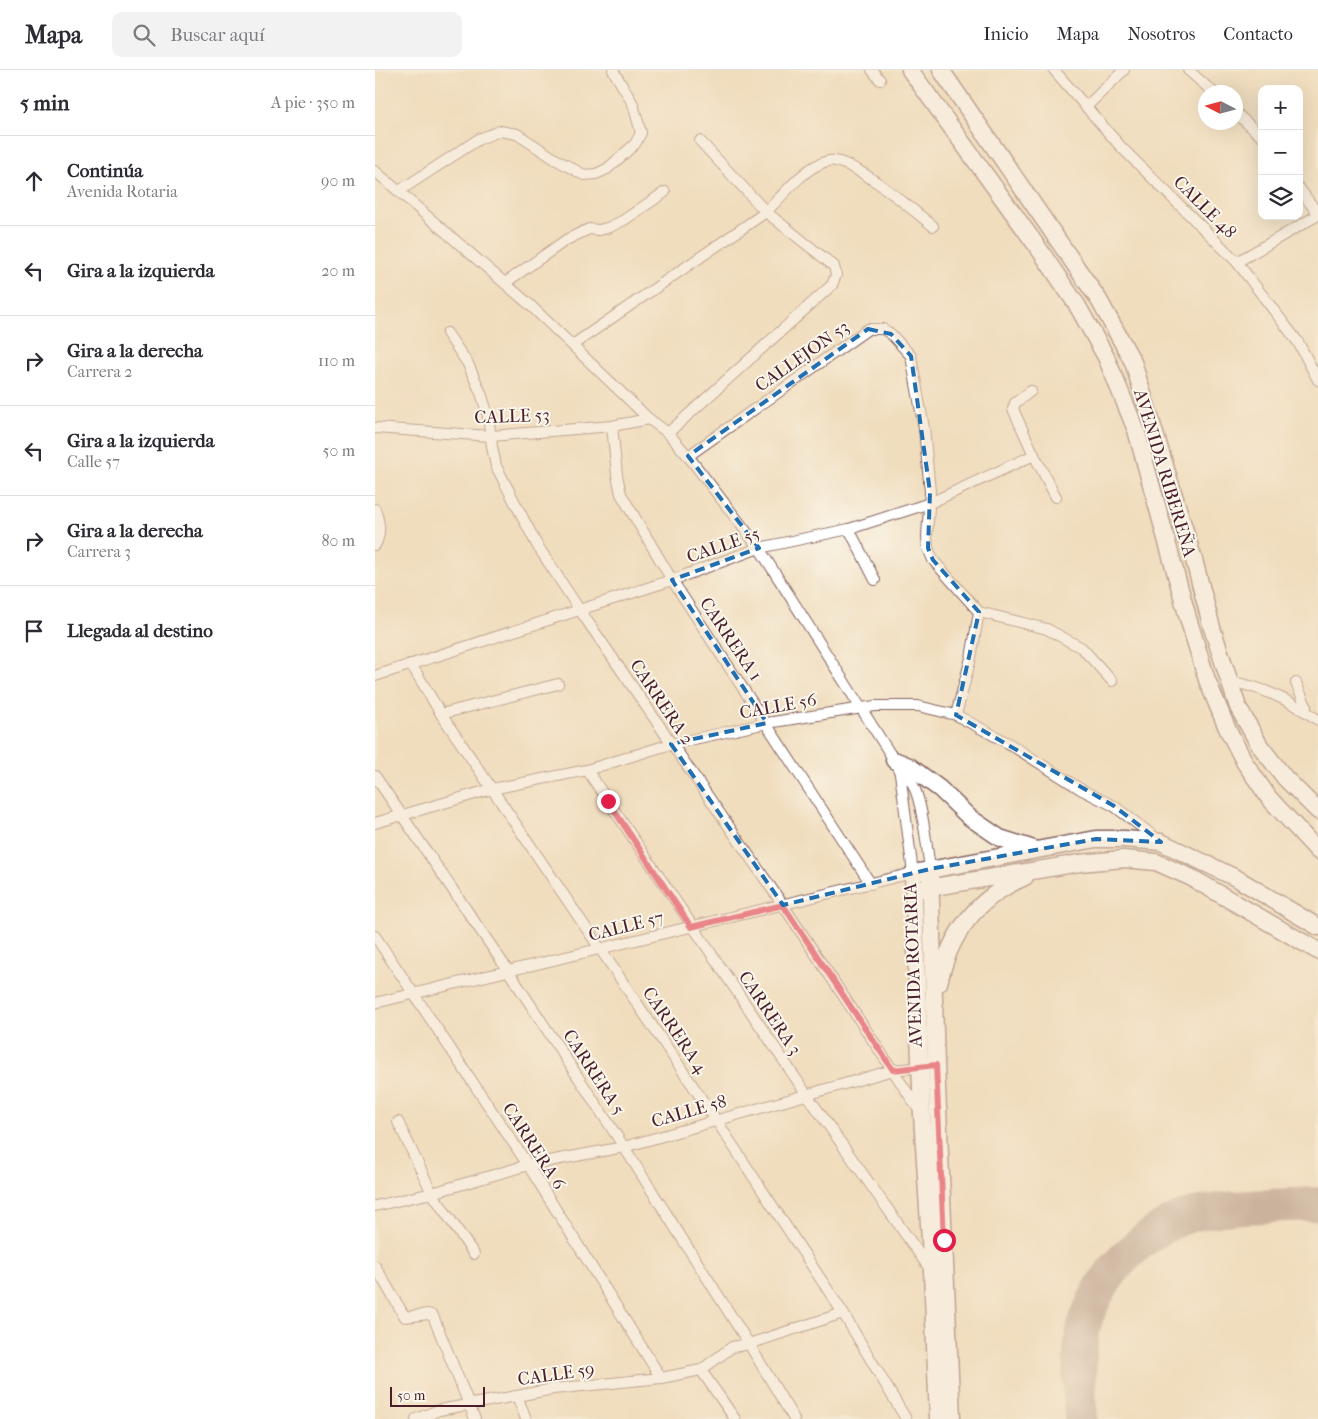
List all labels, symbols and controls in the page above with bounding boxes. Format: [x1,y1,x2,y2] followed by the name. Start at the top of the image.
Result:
[112,12,462,57] search box
[25,21,82,49] text: Mapa
[130,21,158,49] icon: search
[170,24,265,46] text: Buscar aquí
[984,24,1029,45] text: Inicio
[1057,24,1099,45] text: Mapa
[1127,24,1195,45] text: Nosotros
[1223,24,1293,45] text: Contacto
[1198,85,1243,130] north arrow
[1258,85,1303,220] map controls
[1258,85,1303,130] button: +
[20,91,69,115] text: 5 min
[271,93,355,112] text: A pie · 350 m
[1258,130,1303,175] button: −
[67,160,143,182] text: Continúa
[20,167,48,195] icon: ahead
[321,171,355,190] text: 90 m
[1169,172,1240,243] street label: CALLE 48
[1258,175,1303,220] button: layers
[67,182,178,201] text: Avenida Rotaria
[20,257,48,285] icon: left
[67,260,214,282] text: Gira a la izquierda
[321,261,355,280] text: 20 m
[751,316,853,396] street label: CALLEJON 53
[67,340,203,362] text: Gira a la derecha
[20,347,48,375] icon: right
[318,351,355,370] text: 110 m
[67,362,132,381] text: Carrera 2
[1129,385,1201,560] street label: AVENIDA RIBEREÑA
[474,405,550,428] street label: CALLE 53
[67,430,214,452] text: Gira a la izquierda
[20,437,48,465] icon: left
[323,441,355,460] text: 50 m
[67,452,120,471] text: Calle 57
[67,520,203,542] text: Gira a la derecha
[684,523,763,568] street label: CALLE 55
[20,527,48,555] icon: right
[321,531,355,550] text: 80 m
[67,542,131,561] text: Carrera 3
[695,594,766,685] street label: CARRERA 1
[20,617,48,645] icon: arrive
[67,620,213,642] text: Llegada al destino
[625,655,698,749] street label: CARRERA 2
[738,689,818,724] street label: CALLE 56
[597,790,620,813] route end
[900,882,927,1049] street label: AVENIDA ROTARIA
[586,907,666,946] street label: CALLE 57
[734,967,805,1059] street label: CARRERA 3
[638,983,711,1078] street label: CARRERA 4
[558,1026,629,1119] street label: CARRERA 5
[649,1091,729,1132] street label: CALLE 58
[498,1099,570,1194] street label: CARRERA 6
[933,1229,956,1252] route start
[516,1359,596,1390] street label: CALLE 59
[390,1384,485,1407] scale bar
[397,1387,425,1404] text: 50 m

